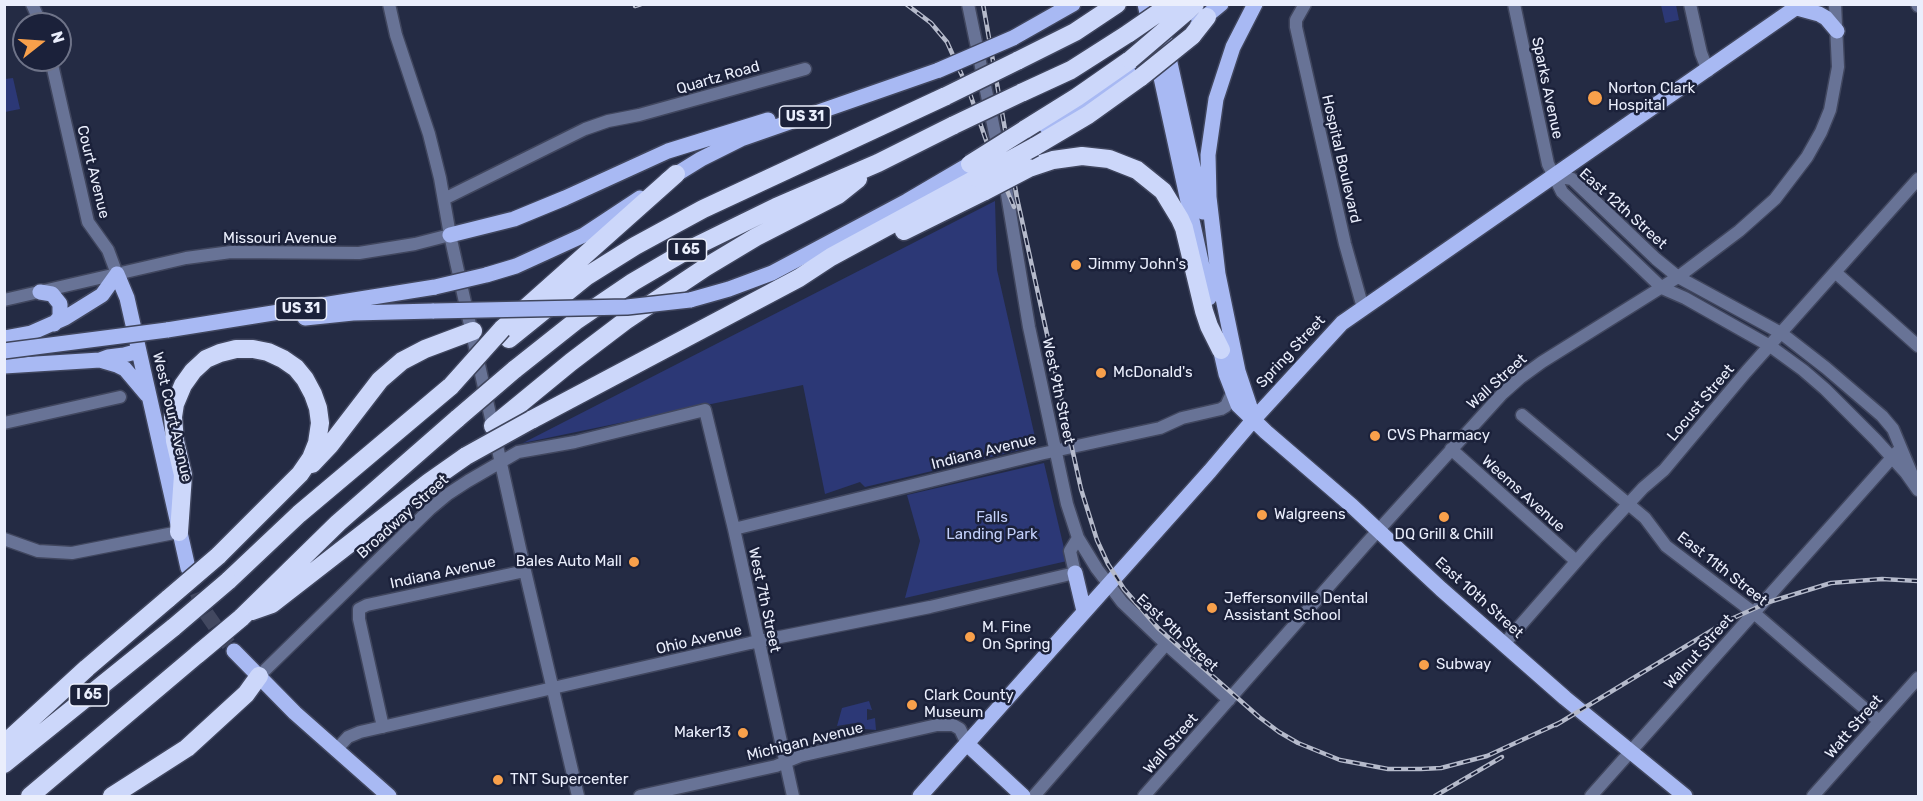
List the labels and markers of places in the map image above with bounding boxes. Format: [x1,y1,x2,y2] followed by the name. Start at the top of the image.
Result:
[1608,80,1695,115] place label: Norton Clark Hospital
[1586,89,1604,107] marker: Norton Clark Hospital
[1088,256,1186,274] place label: Jimmy John's
[1069,258,1083,272] marker: Jimmy John's
[1113,364,1193,382] place label: McDonald's
[1094,366,1108,380] marker: McDonald's
[1387,427,1490,445] place label: CVS Pharmacy
[1368,429,1382,443] marker: CVS Pharmacy
[1274,506,1346,524] place label: Walgreens
[1255,508,1269,522] marker: Walgreens
[1437,510,1451,524] marker: DQ Grill & Chill
[1395,526,1493,544] place label: DQ Grill & Chill
[516,553,622,571] place label: Bales Auto Mall
[627,555,641,569] marker: Bales Auto Mall
[1224,590,1368,625] place label: Jeffersonville Dental Assistant School
[1205,601,1219,615] marker: Jeffersonville Dental Assistant School
[982,619,1051,654] place label: M. Fine On Spring
[963,630,977,644] marker: M. Fine On Spring
[1436,656,1491,674] place label: Subway
[1417,658,1431,672] marker: Subway
[924,687,1014,722] place label: Clark County Museum
[905,698,919,712] marker: Clark County Museum
[674,724,731,742] place label: Maker13
[736,726,750,740] marker: Maker13
[510,771,628,789] place label: TNT Supercenter
[491,773,505,787] marker: TNT Supercenter

